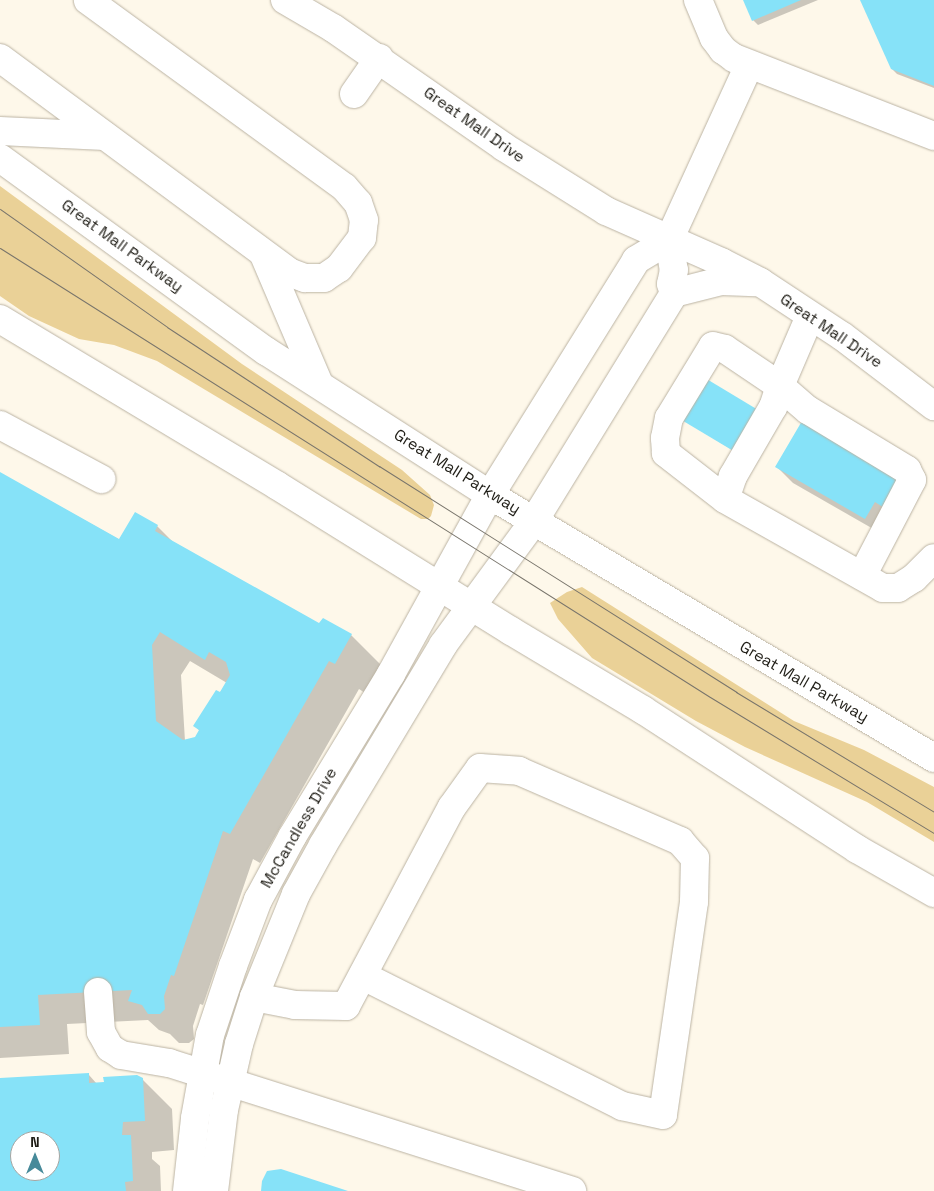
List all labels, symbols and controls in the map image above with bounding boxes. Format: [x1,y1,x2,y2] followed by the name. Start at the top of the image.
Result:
[420,83,528,167] street label: Great Mall Drive
[57,195,187,297] street label: Great Mall Parkway
[776,290,886,372] street label: Great Mall Drive
[390,425,524,519] street label: Great Mall Parkway
[736,637,872,727] street label: Great Mall Parkway
[257,764,341,892] street label: McCandless Drive
[10,1131,60,1181] north arrow
[30,1133,40,1151] text: N

